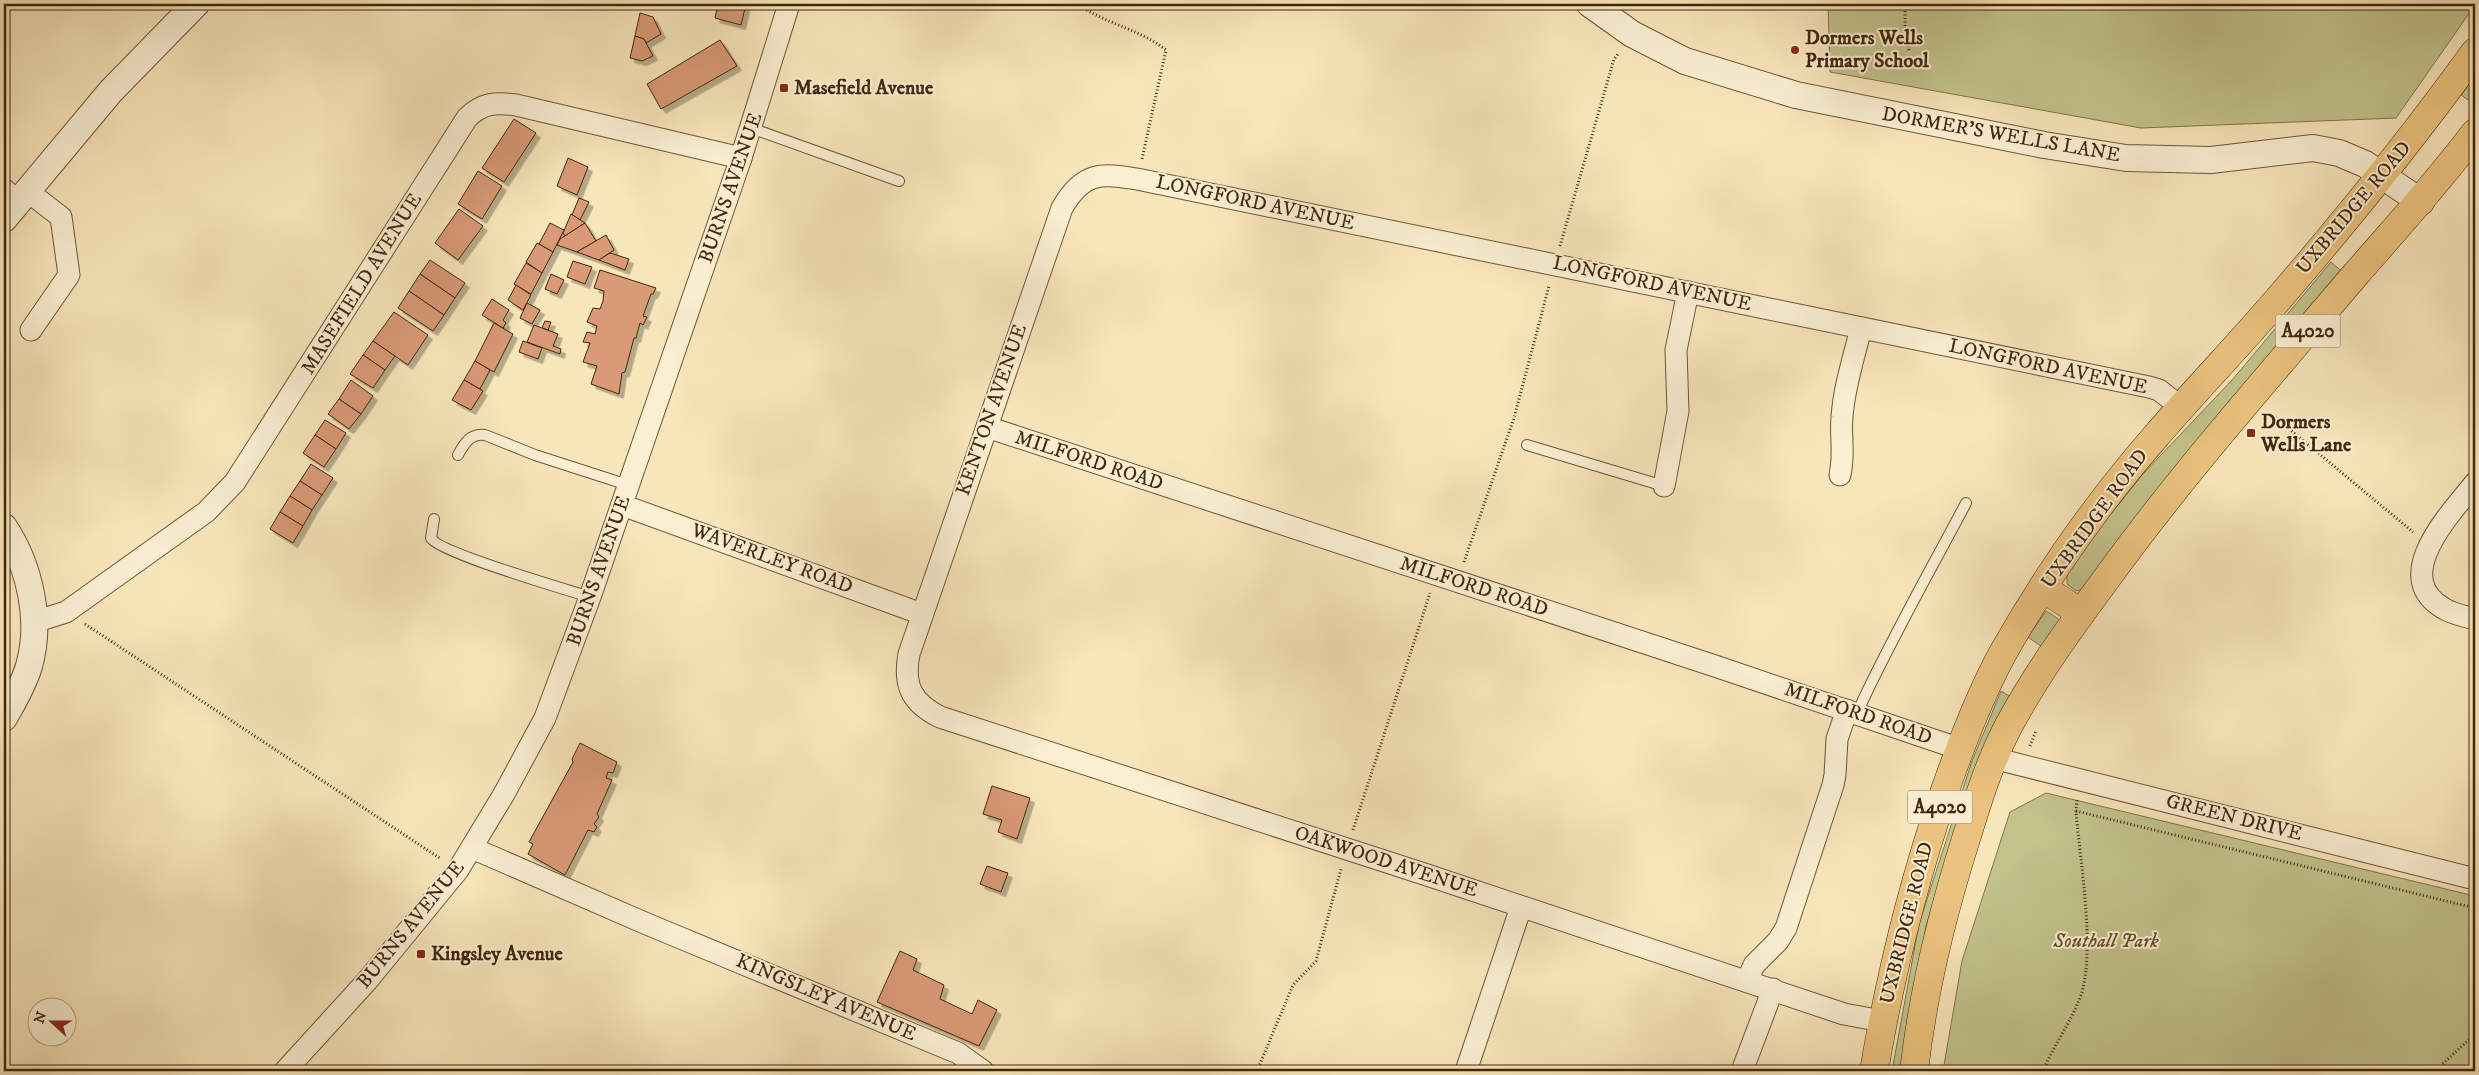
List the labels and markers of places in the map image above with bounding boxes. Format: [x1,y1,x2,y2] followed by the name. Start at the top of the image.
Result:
[1805,26,1930,74] place label: Dormers Wells Primary School
[1789,44,1801,56] marker: Dormers Wells Primary School
[794,76,934,101] place label: Masefield Avenue
[778,82,790,94] marker: Masefield Avenue
[2260,410,2352,458] place label: Dormers Wells Lane
[2245,427,2257,439] marker: Dormers Wells Lane
[431,942,563,967] place label: Kingsley Avenue
[415,948,427,960] marker: Kingsley Avenue

